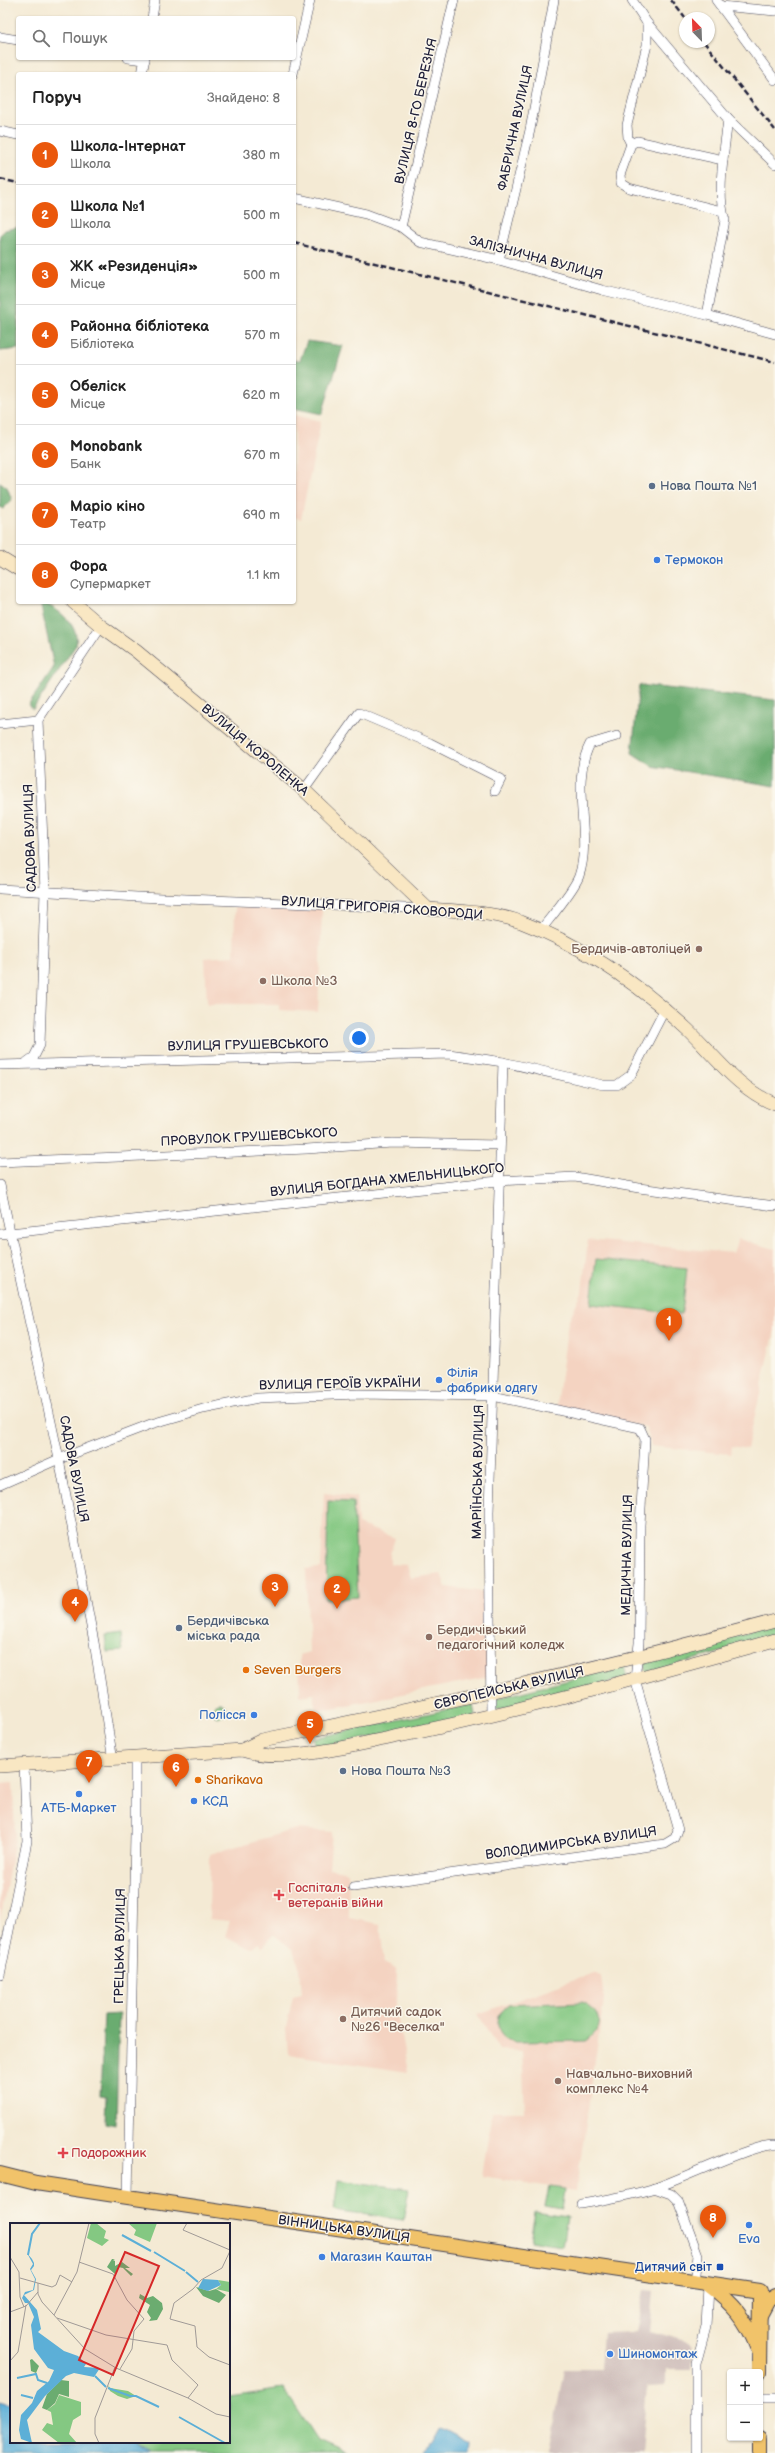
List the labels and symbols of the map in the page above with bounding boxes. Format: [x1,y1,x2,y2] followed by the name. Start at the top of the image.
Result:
[679,12,715,48] north arrow
[391,36,441,186] street label: ВУЛИЦЯ 8-ГО БЕРЕЗНЯ
[494,64,536,192] street label: ФАБРИЧНА ВУЛИЦЯ
[467,232,605,284] street label: ЗАЛІЗНИЧНА ВУЛИЦЯ
[660,478,757,494] place label: Нова Пошта №1
[647,481,657,491] marker: Нова Пошта №1
[665,552,723,568] place label: Термокон
[652,555,662,565] marker: Термокон
[198,701,312,799] street label: ВУЛИЦЯ КОРОЛЕНКА
[20,784,40,892] street label: САДОВА ВУЛИЦЯ
[280,893,484,923] street label: ВУЛИЦЯ ГРИГОРІЯ СКОВОРОДИ
[571,941,691,957] place label: Бердичів-автоліцей
[694,944,704,954] marker: Бердичів-автоліцей
[271,973,337,989] place label: Школа №3
[258,976,268,986] marker: Школа №3
[349,1028,369,1048] your location
[167,1036,329,1054] street label: ВУЛИЦЯ ГРУШЕВСЬКОГО
[160,1124,338,1150] street label: ПРОВУЛОК ГРУШЕВСЬКОГО
[269,1160,505,1200] street label: ВУЛИЦЯ БОГДАНА ХМЕЛЬНИЦЬКОГО
[656,1308,682,1341] pin: 1
[447,1365,538,1396] place label: Філія фабрики одягу
[259,1375,421,1393] street label: ВУЛИЦЯ ГЕРОЇВ УКРАЇНИ
[434,1375,444,1385] marker: Філія фабрики одягу
[469,1404,487,1540] street label: МАРІЇНСЬКА ВУЛИЦЯ
[56,1414,92,1524] street label: САДОВА ВУЛИЦЯ
[618,1494,636,1616] street label: МЕДИЧНА ВУЛИЦЯ
[262,1574,288,1607] pin: 3
[324,1576,350,1609] pin: 2
[62,1589,88,1622] pin: 4
[187,1613,270,1644] place label: Бердичівська міська рада
[437,1622,565,1653] place label: Бердичівський педагогічний коледж
[174,1623,184,1633] marker: Бердичівська міська рада
[424,1632,434,1642] marker: Бердичівський педагогічний коледж
[254,1662,342,1678] place label: Seven Burgers
[432,1663,586,1713] street label: ЄВРОПЕЙСЬКА ВУЛИЦЯ
[241,1665,251,1675] marker: Seven Burgers
[199,1707,246,1723] place label: Полісся
[249,1710,259,1720] marker: Полісся
[297,1711,323,1744] pin: 5
[76,1750,102,1783] pin: 7
[163,1754,189,1787] pin: 6
[351,1763,451,1779] place label: Нова Пошта №3
[338,1766,348,1776] marker: Нова Пошта №3
[206,1772,263,1788] place label: Sharikava
[193,1775,203,1785] marker: Sharikava
[74,1789,84,1799] marker: АТБ-Маркет
[202,1793,228,1809] place label: КСД
[189,1796,199,1806] marker: КСД
[40,1800,117,1816] place label: АТБ-Маркет
[484,1823,658,1863] street label: ВОЛОДИМИРСЬКА ВУЛИЦЯ
[288,1880,383,1911] place label: Госпіталь ветеранів війни
[111,1888,129,2004] street label: ГРЕЦЬКА ВУЛИЦЯ
[273,1889,285,1901] marker: Госпіталь ветеранів війни
[351,2004,445,2035] place label: Дитячий садок №26 "Веселка"
[338,2014,348,2024] marker: Дитячий садок №26 "Веселка"
[566,2066,693,2097] place label: Навчально-виховний комплекс №4
[553,2076,563,2086] marker: Навчально-виховний комплекс №4
[71,2145,146,2161] place label: Подорожник
[58,2148,68,2158] marker: Подорожник
[700,2205,726,2238] pin: 8
[277,2212,411,2246] street label: ВІННИЦЬКА ВУЛИЦЯ
[744,2220,754,2230] marker: Eva
[10,2223,230,2443] inset map
[738,2231,760,2247] place label: Eva
[330,2249,432,2265] place label: Магазин Каштан
[317,2252,327,2262] marker: Магазин Каштан
[635,2259,712,2275] place label: Дитячий світ
[715,2262,725,2272] marker: Дитячий світ
[618,2346,698,2362] place label: Шиномонтаж
[605,2349,615,2359] marker: Шиномонтаж

